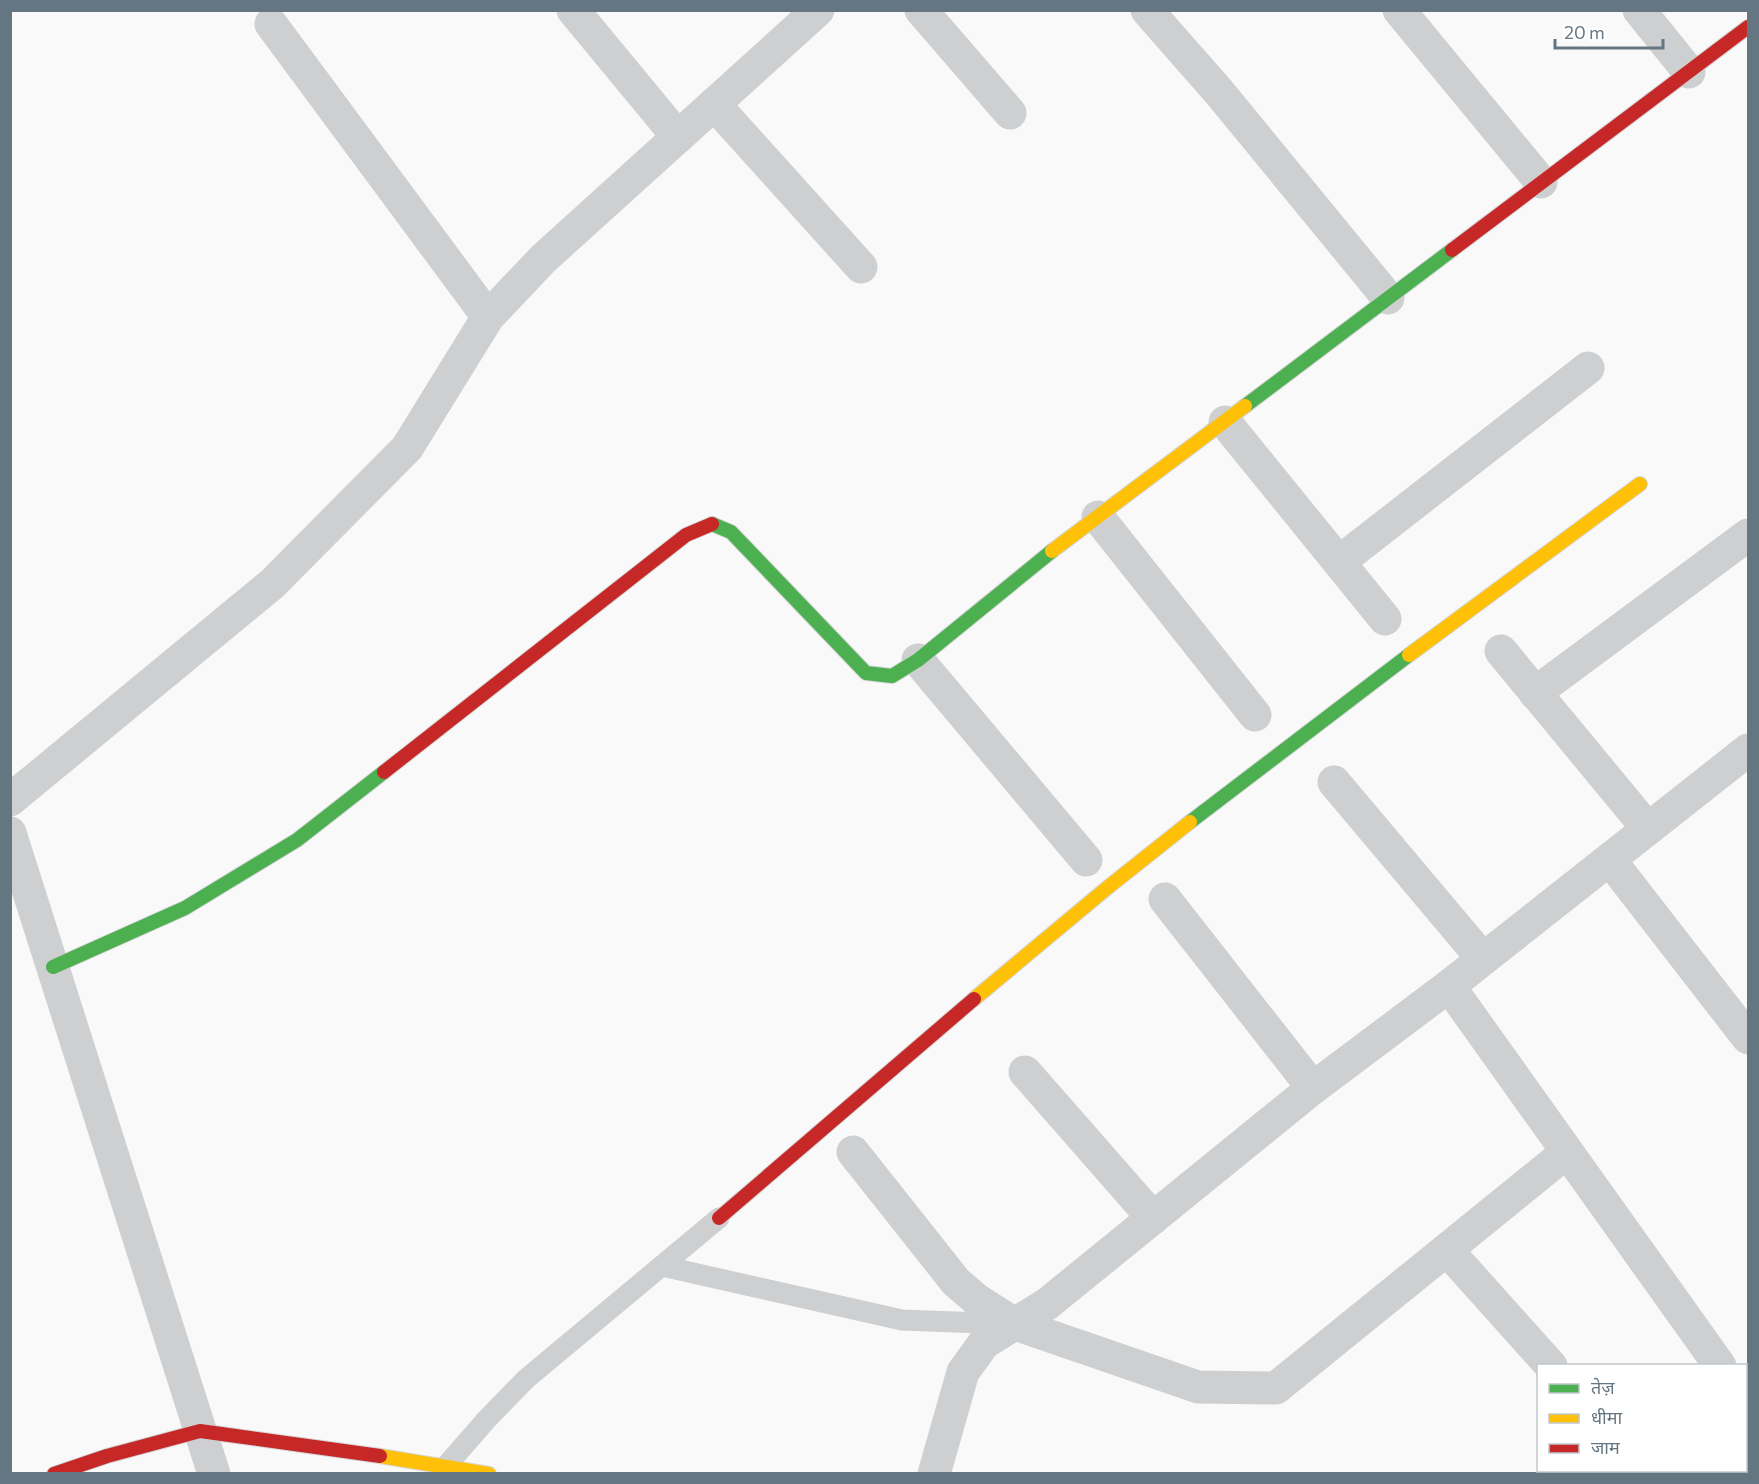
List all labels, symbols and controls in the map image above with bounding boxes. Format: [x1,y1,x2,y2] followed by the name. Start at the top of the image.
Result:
[1555,12,1663,50] scale bar
[1564,21,1605,43] text: 20 m
[1537,1364,1747,1472] legend
[1591,1376,1615,1398] text: तेज़
[1591,1406,1622,1428] text: धीमा
[1591,1436,1621,1458] text: जाम

